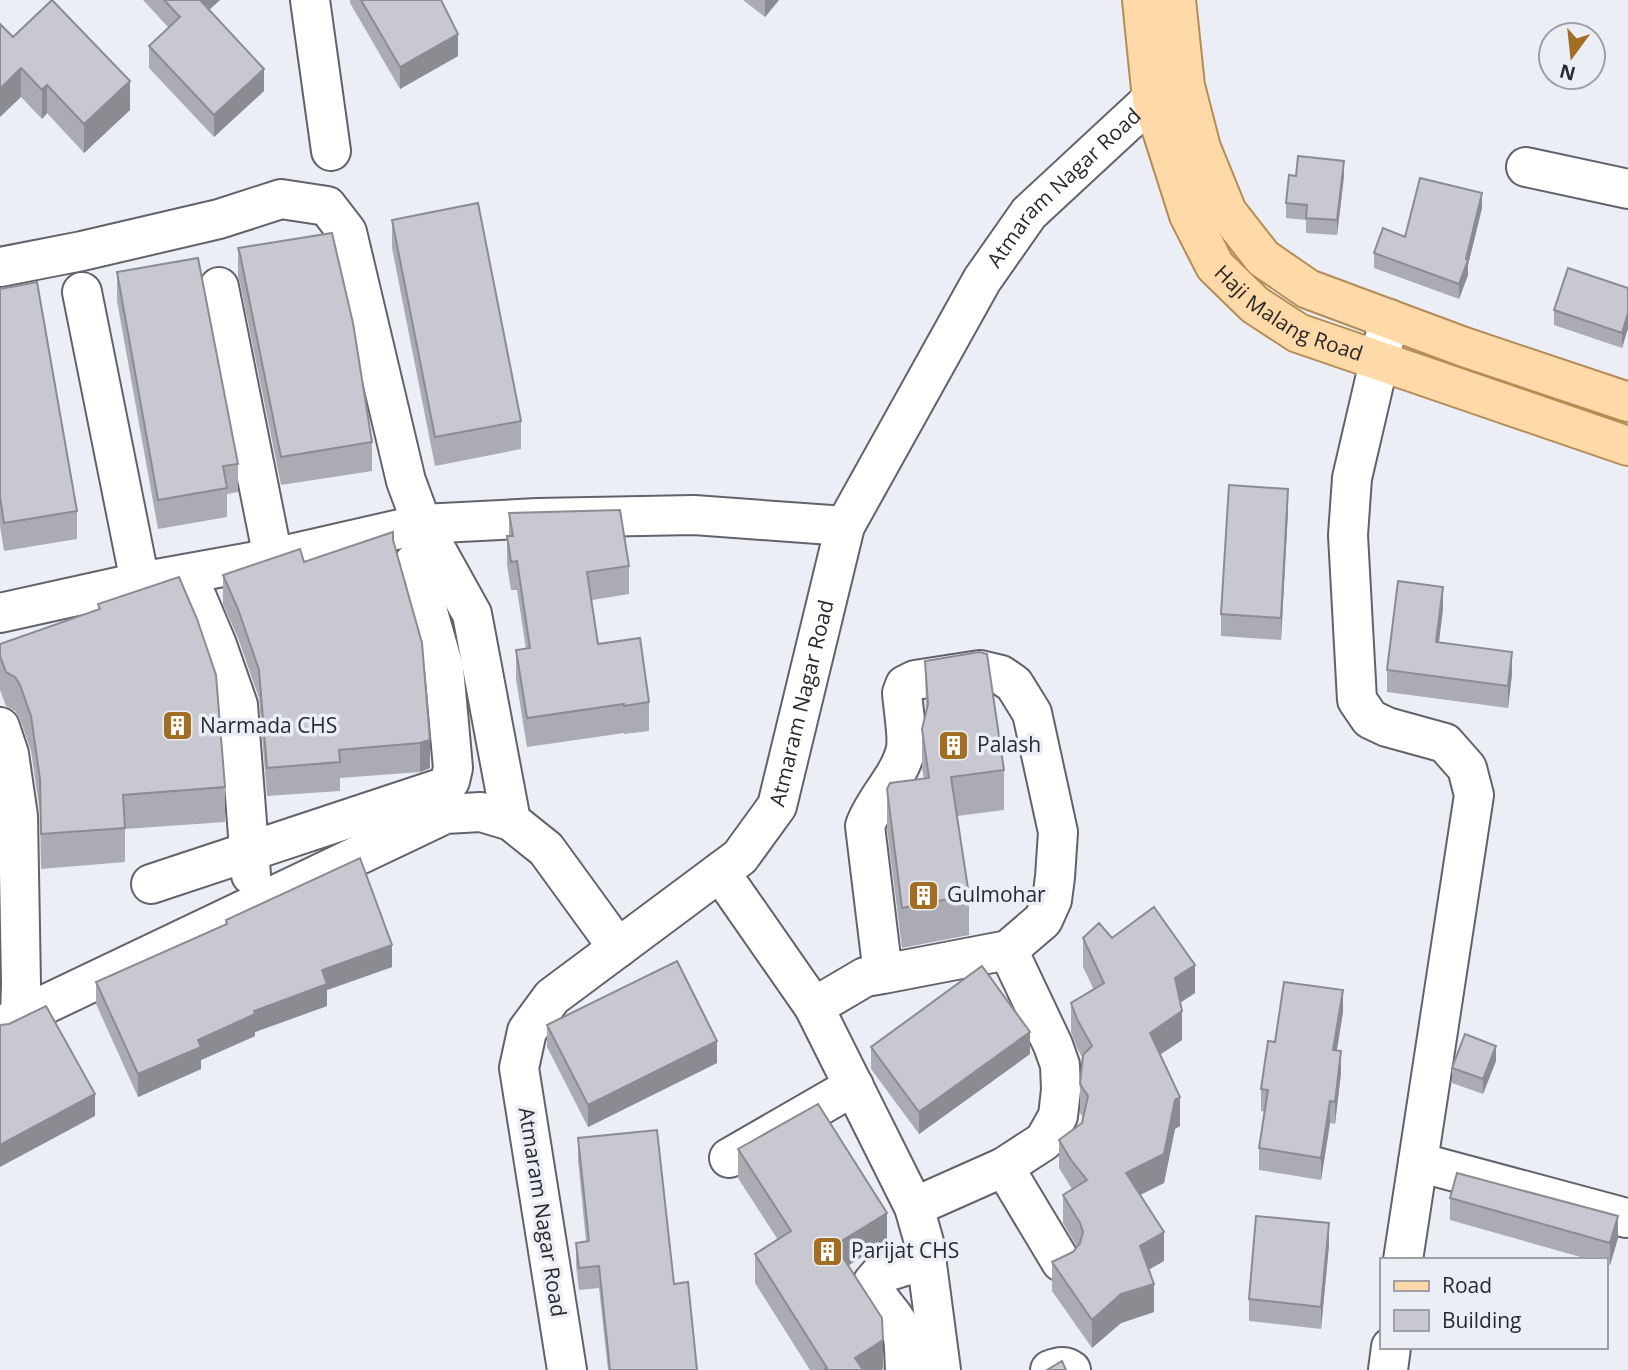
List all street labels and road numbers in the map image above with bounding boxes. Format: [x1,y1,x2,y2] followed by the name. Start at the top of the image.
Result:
[980,101,1146,273] street label: Atmaram Nagar Road
[1209,258,1367,367] street label: Haji Malang Road
[762,597,840,809] street label: Atmaram Nagar Road
[513,1105,573,1319] street label: Atmaram Nagar Road

